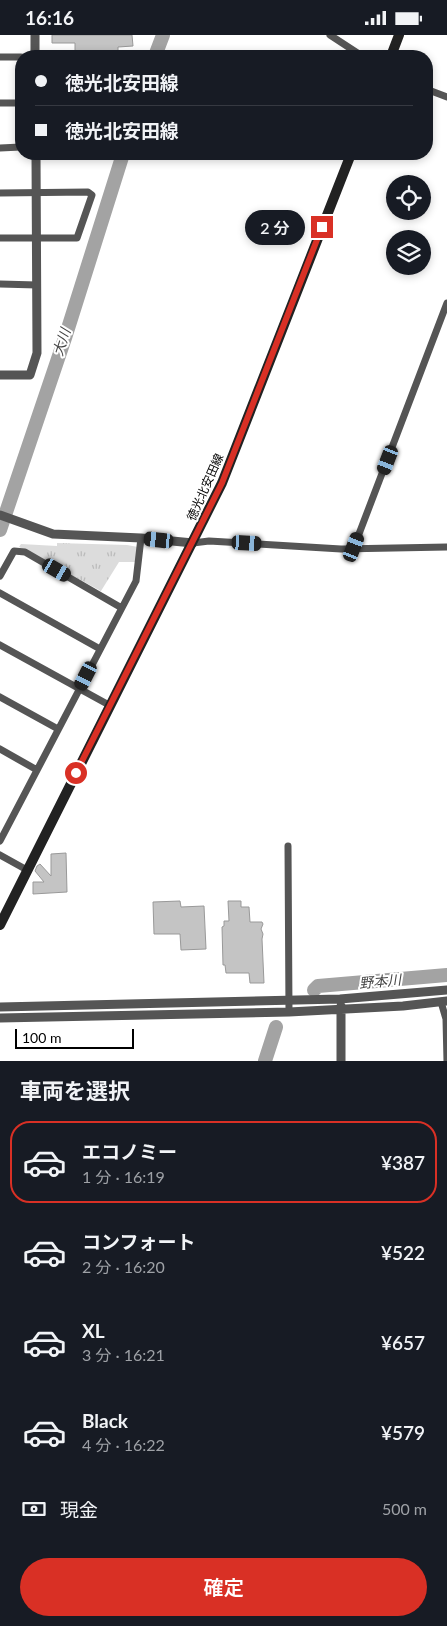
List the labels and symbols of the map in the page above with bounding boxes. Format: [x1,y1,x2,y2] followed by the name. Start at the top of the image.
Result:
[245,209,304,245] callout: 2 分
[311,216,333,238] route end
[49,324,74,358] water label: 大川
[375,443,400,477] car
[184,451,226,523] street label: 徳光北安田線
[341,530,366,564] car
[143,531,174,549] car
[231,535,262,551] car
[40,556,73,584] car
[72,659,99,693] car
[65,762,87,784] route start
[358,971,404,991] water label: 野本川
[15,1026,134,1049] scale bar

